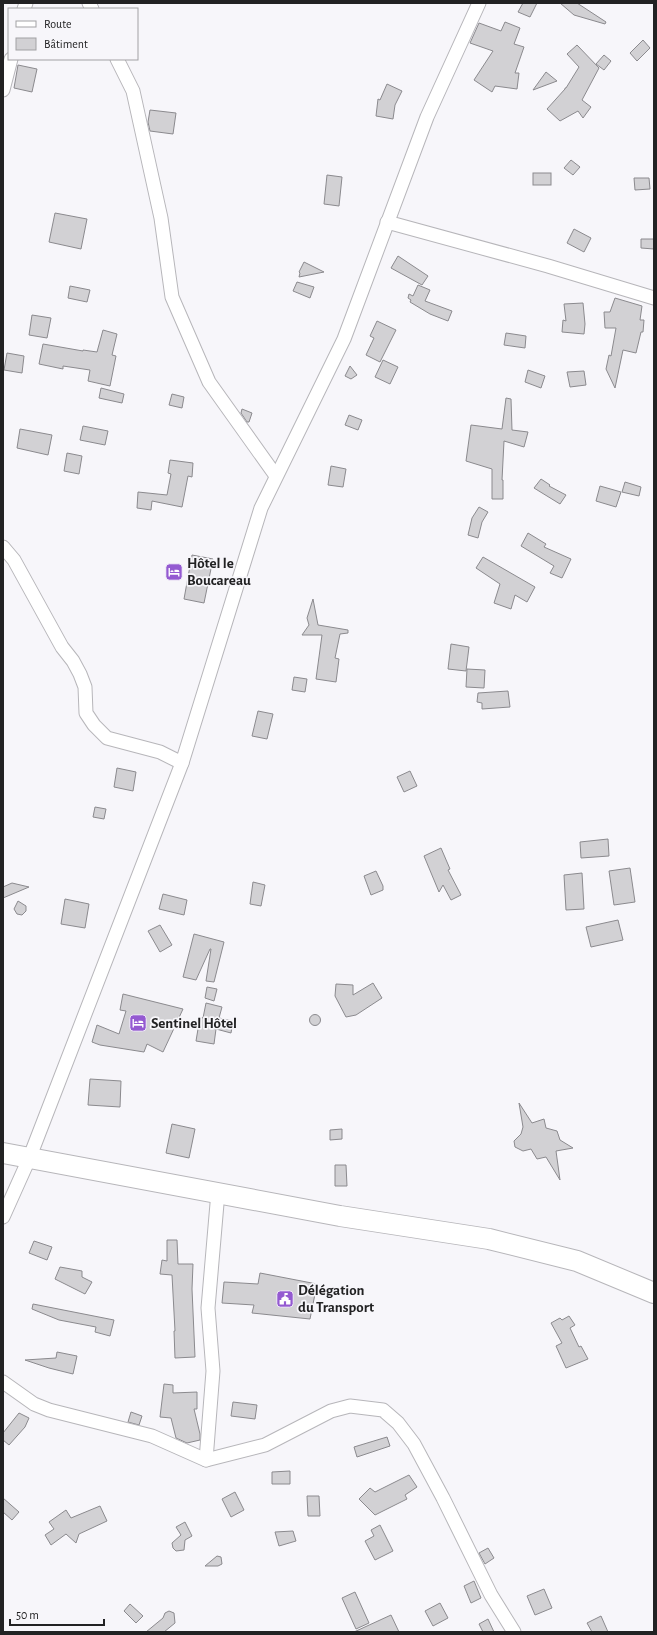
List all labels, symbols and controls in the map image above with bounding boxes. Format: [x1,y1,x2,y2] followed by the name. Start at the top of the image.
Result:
[8,8,138,60] legend
[44,18,71,30] text: Route
[44,38,88,50] text: Bâtiment
[187,556,251,588] place label: Hôtel le Boucareau
[164,562,184,582] hotel icon: Hôtel le Boucareau
[128,1013,148,1033] hotel icon: Sentinel Hôtel
[151,1016,237,1031] place label: Sentinel Hôtel
[298,1283,374,1315] place label: Délégation du Transport
[275,1289,295,1309] public building icon: Délégation du Transport
[10,1601,104,1627] scale bar
[16,1609,39,1621] text: 50 m

